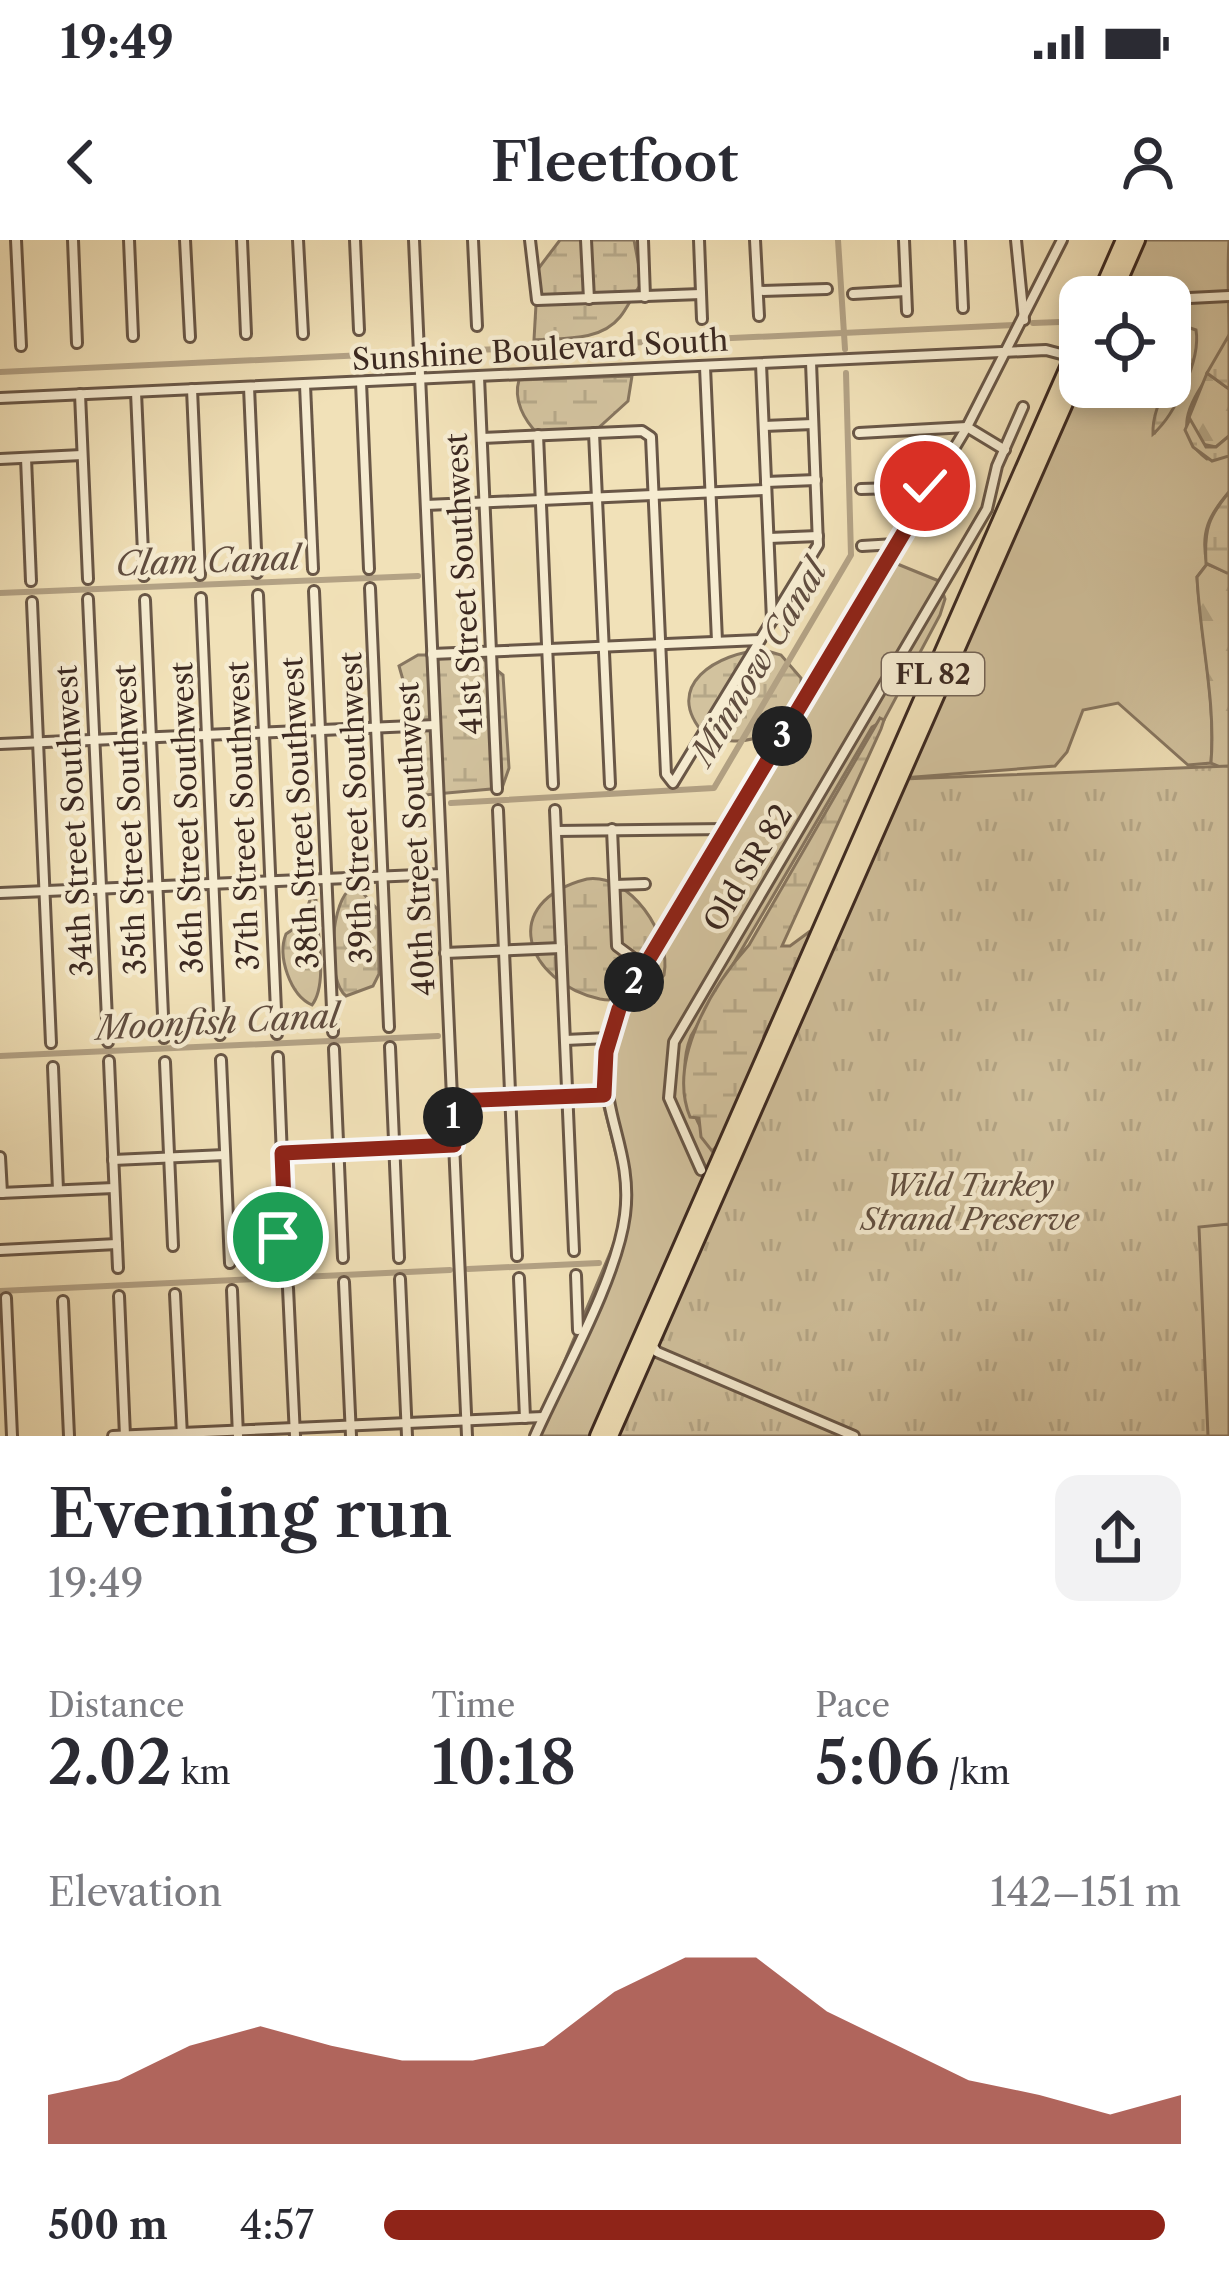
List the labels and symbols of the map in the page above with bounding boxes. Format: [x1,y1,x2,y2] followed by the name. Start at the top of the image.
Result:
[351,322,729,378] street label: Sunshine Boulevard South
[438,432,490,736] street label: 41st Street Southwest
[874,435,976,537] pin
[115,537,304,585] water label: Clam Canal
[680,549,838,775] water label: Minnow Canal
[332,651,380,965] street label: 39th Street Southwest
[882,653,984,695] road number: FL 82
[273,656,327,970] street label: 38th Street Southwest
[219,660,267,971] street label: 37th Street Southwest
[163,661,211,975] street label: 36th Street Southwest
[47,664,101,978] street label: 34th Street Southwest
[106,664,154,976] street label: 35th Street Southwest
[389,681,443,997] street label: 40th Street Southwest
[752,706,812,766] pin: 3
[696,798,800,938] street label: Old SR 82
[604,952,664,1012] pin: 2
[91,995,344,1049] water label: Moonfish Canal
[423,1087,483,1147] pin: 1
[859,1167,1081,1238] park label: Wild Turkey Strand Preserve
[227,1186,329,1288] pin

